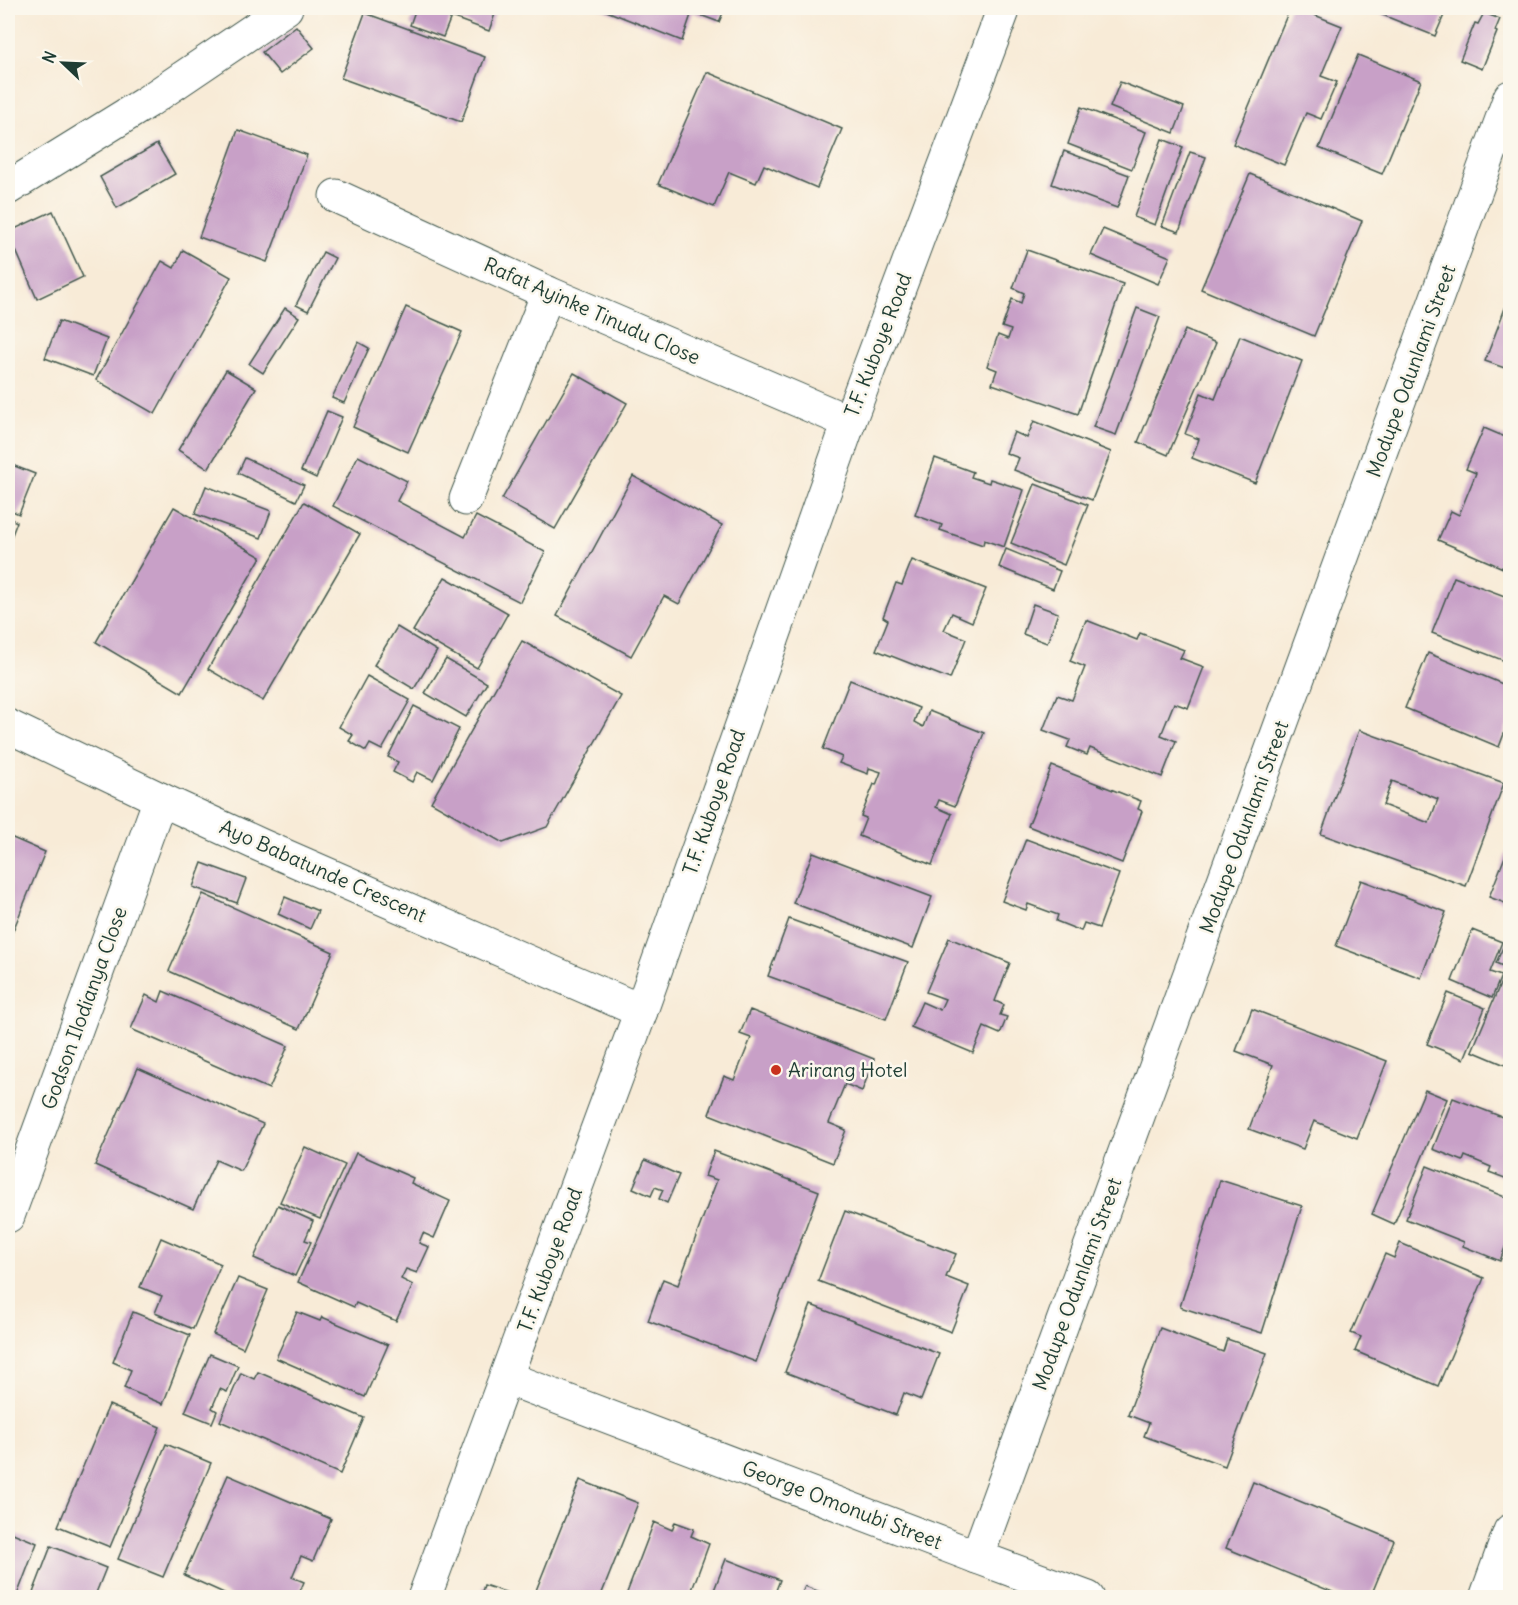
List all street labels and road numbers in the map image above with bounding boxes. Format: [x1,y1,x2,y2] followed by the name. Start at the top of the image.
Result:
[480,252,704,370] street label: Rafat Ayinke Tinudu Close
[1360,261,1461,480] street label: Modupe Odunlami Street
[839,269,917,420] street label: T.F. Kuboye Road
[1193,717,1294,936] street label: Modupe Odunlami Street
[677,726,750,878] street label: T.F. Kuboye Road
[216,814,431,928] street label: Ayo Babatunde Crescent
[35,903,132,1113] street label: Godson Ilodianya Close
[1026,1174,1127,1393] street label: Modupe Odunlami Street
[512,1184,587,1336] street label: T.F. Kuboye Road
[739,1455,946,1554] street label: George Omonubi Street

